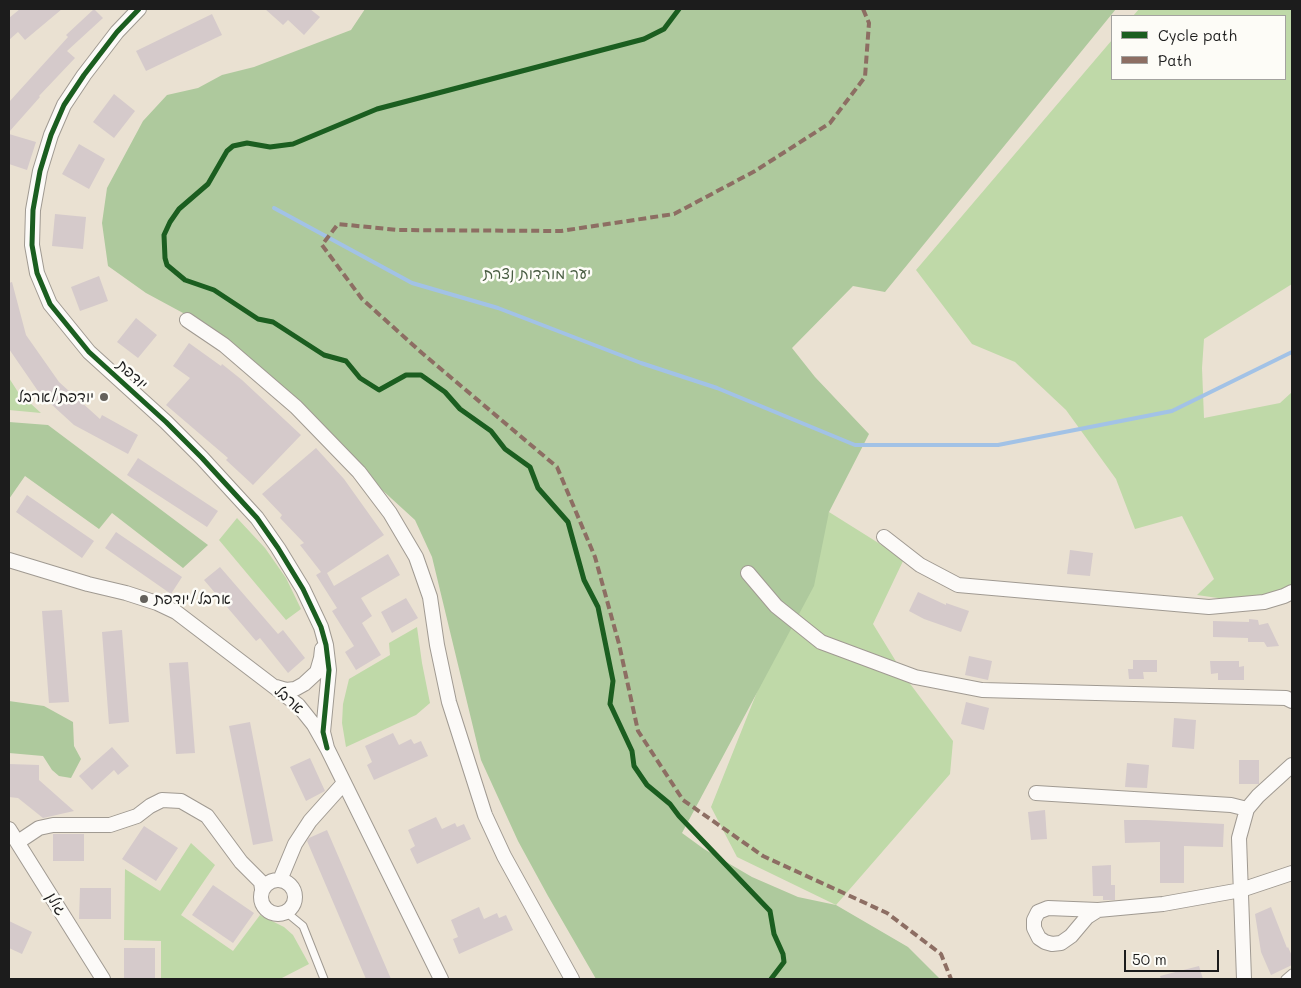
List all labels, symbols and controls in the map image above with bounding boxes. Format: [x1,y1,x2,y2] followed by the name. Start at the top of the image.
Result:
[1111,15,1286,80] legend
[1158,25,1237,45] text: Cycle path
[1158,50,1192,70] text: Path
[483,265,591,283] park label: יער מורדות נצרת
[113,356,151,394] street label: יודפת
[17,388,94,406] place label: יודפת/ארבל
[98,391,110,403] marker: יודפת/ארבל
[154,590,231,608] place label: ארבל/יודפת
[138,593,150,605] marker: ארבל/יודפת
[271,682,307,718] street label: ארבל
[42,889,70,919] street label: גולן
[1126,940,1221,972] scale bar
[1132,949,1167,969] text: 50 m

